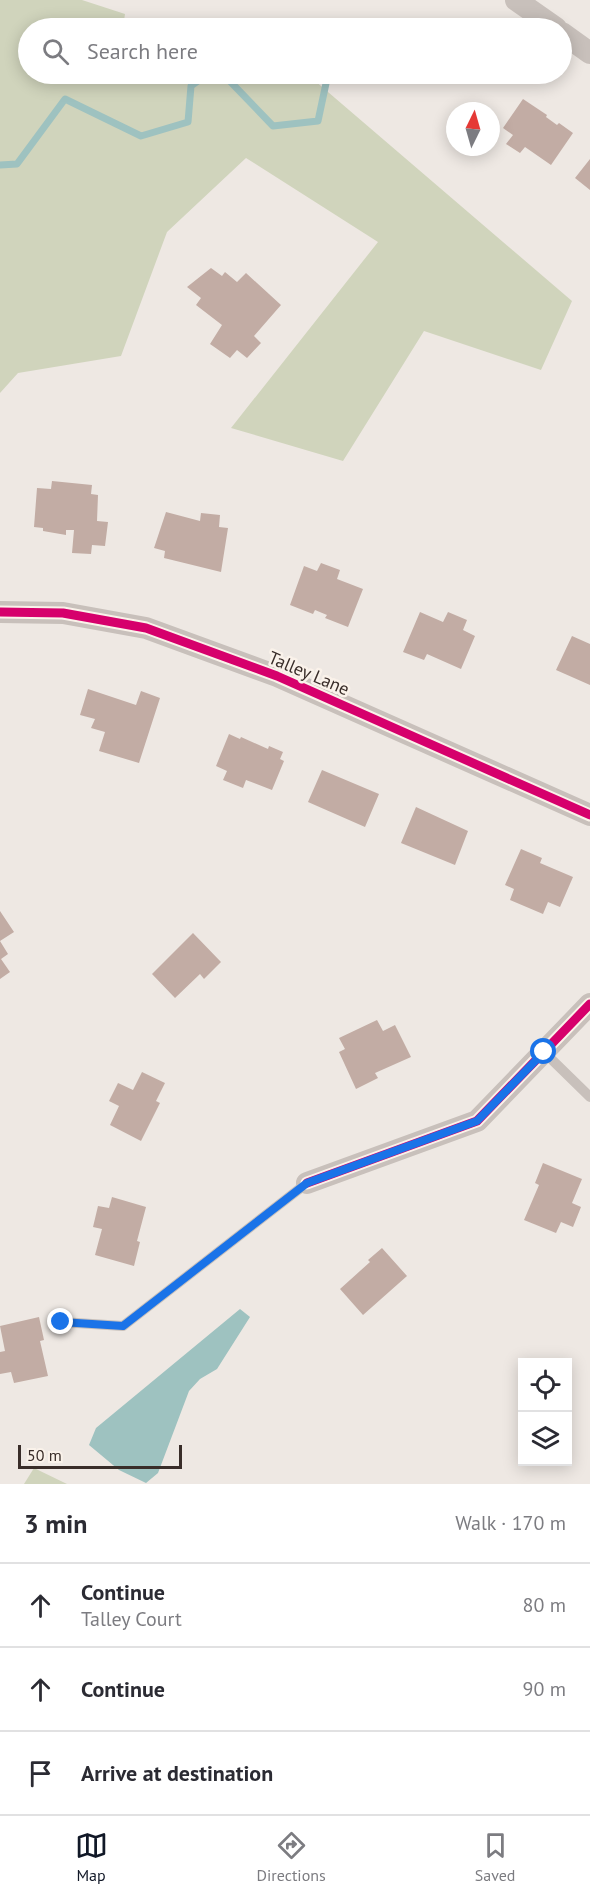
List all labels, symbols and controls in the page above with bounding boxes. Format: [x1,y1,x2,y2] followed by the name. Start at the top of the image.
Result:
[18,18,572,84] search box
[39,35,72,68] icon: search
[87,37,198,65] text: Search here
[446,102,500,156] north arrow
[265,646,353,700] street label: Talley Lane
[530,1038,556,1064] route start
[47,1308,73,1334] route end
[518,1358,572,1466] map controls
[518,1358,572,1412] button: locate
[518,1412,572,1466] button: layers
[18,1442,182,1470] scale bar
[27,1445,62,1465] text: 50 m
[24,1507,87,1540] text: 3 min
[455,1510,566,1536] text: Walk · 170 m
[81,1578,165,1606] text: Continue
[24,1589,57,1622] icon: ahead
[523,1592,566,1618] text: 80 m
[81,1606,182,1632] text: Talley Court
[24,1673,57,1706] icon: ahead
[81,1675,165,1703] text: Continue
[523,1676,566,1702] text: 90 m
[24,1757,57,1790] icon: arrive
[81,1759,273,1787] text: Arrive at destination
[75,1829,108,1885] tab: Map
[257,1829,326,1885] tab: Directions
[475,1829,515,1885] tab: Saved

